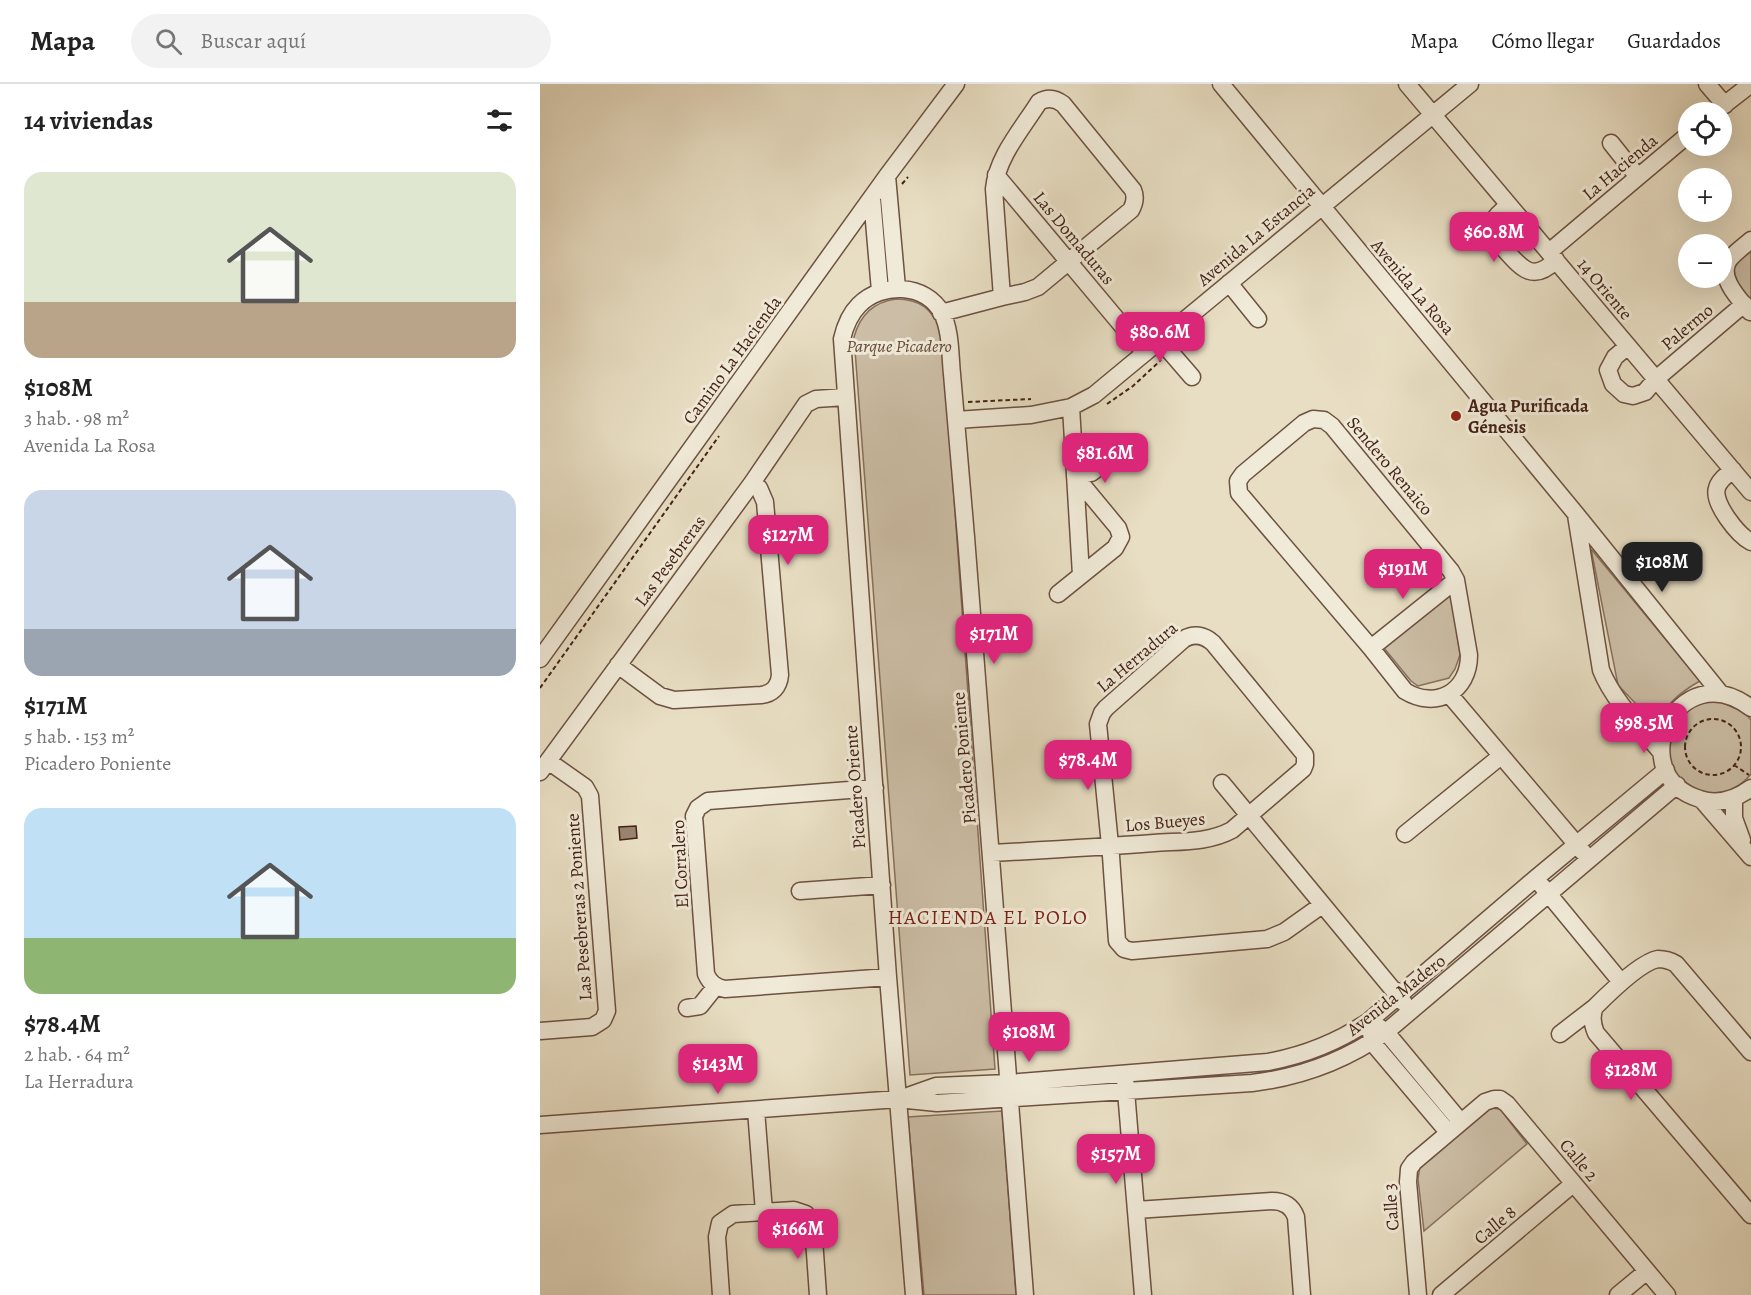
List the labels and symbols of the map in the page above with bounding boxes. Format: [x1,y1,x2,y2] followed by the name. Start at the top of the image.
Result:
[1577,128,1663,206] street label: La Hacienda
[1191,178,1320,292] street label: Avenida La Estancia
[1028,186,1120,290] street label: Las Domaduras
[1445,212,1543,263] pin: $60.8M
[1365,233,1461,341] street label: Avenida La Rosa
[1572,253,1638,325] street label: 14 Oriente
[677,290,787,429] street label: Camino La Hacienda
[1656,298,1718,356] street label: Palermo
[1111,312,1209,363] pin: $80.6M
[846,334,952,358] park label: Parque Picadero
[1467,394,1589,439] place label: Agua Purificada Génesis
[1449,409,1463,423] marker: Agua Purificada Génesis
[1342,411,1439,521] street label: Sendero Renaico
[1056,433,1154,484] pin: $81.6M
[629,511,711,611] street label: Las Pesebreras
[746,515,830,566] pin: $127M
[1620,542,1704,593] pin: $108M
[1361,549,1445,600] pin: $191M
[952,614,1036,665] pin: $171M
[1091,616,1183,698] street label: La Herradura
[946,691,982,825] street label: Picadero Poniente
[1595,703,1693,754] pin: $98.5M
[839,724,871,850] street label: Picadero Oriente
[1039,740,1137,791] pin: $78.4M
[1124,807,1206,837] street label: Los Bueyes
[560,813,598,1001] street label: Las Pesebreras 2 Poniente
[666,819,694,909] street label: El Corralero
[888,904,1088,931] district label: HACIENDA EL POLO
[1341,949,1450,1042] street label: Avenida Madero
[987,1012,1071,1063] pin: $108M
[676,1044,760,1095] pin: $143M
[1589,1050,1673,1101] pin: $128M
[1074,1134,1158,1185] pin: $157M
[1554,1134,1604,1187] street label: Calle 2
[1377,1182,1405,1232] street label: Calle 3
[1469,1200,1521,1250] street label: Calle 8
[756,1209,840,1260] pin: $166M

